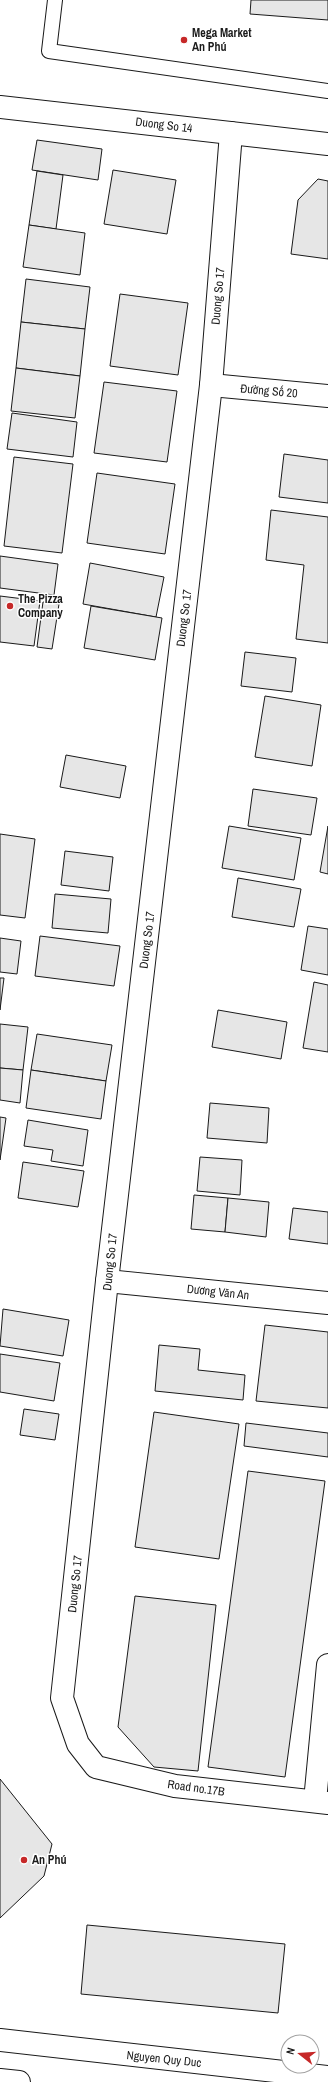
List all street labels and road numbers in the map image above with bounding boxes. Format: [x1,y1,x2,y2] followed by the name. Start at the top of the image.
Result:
[135,114,194,137] street label: Duong So 14
[208,266,229,325] street label: Duong So 17
[240,381,298,401] street label: Đường Số 20
[173,588,196,647] street label: Duong So 17
[136,910,159,969] street label: Duong So 17
[99,1232,121,1291] street label: Duong So 17
[186,1281,250,1303] street label: Dương Văn An
[64,1554,86,1613] street label: Duong So 17
[166,1776,226,1800] street label: Road no.17B
[126,2047,202,2071] street label: Nguyen Quy Duc

